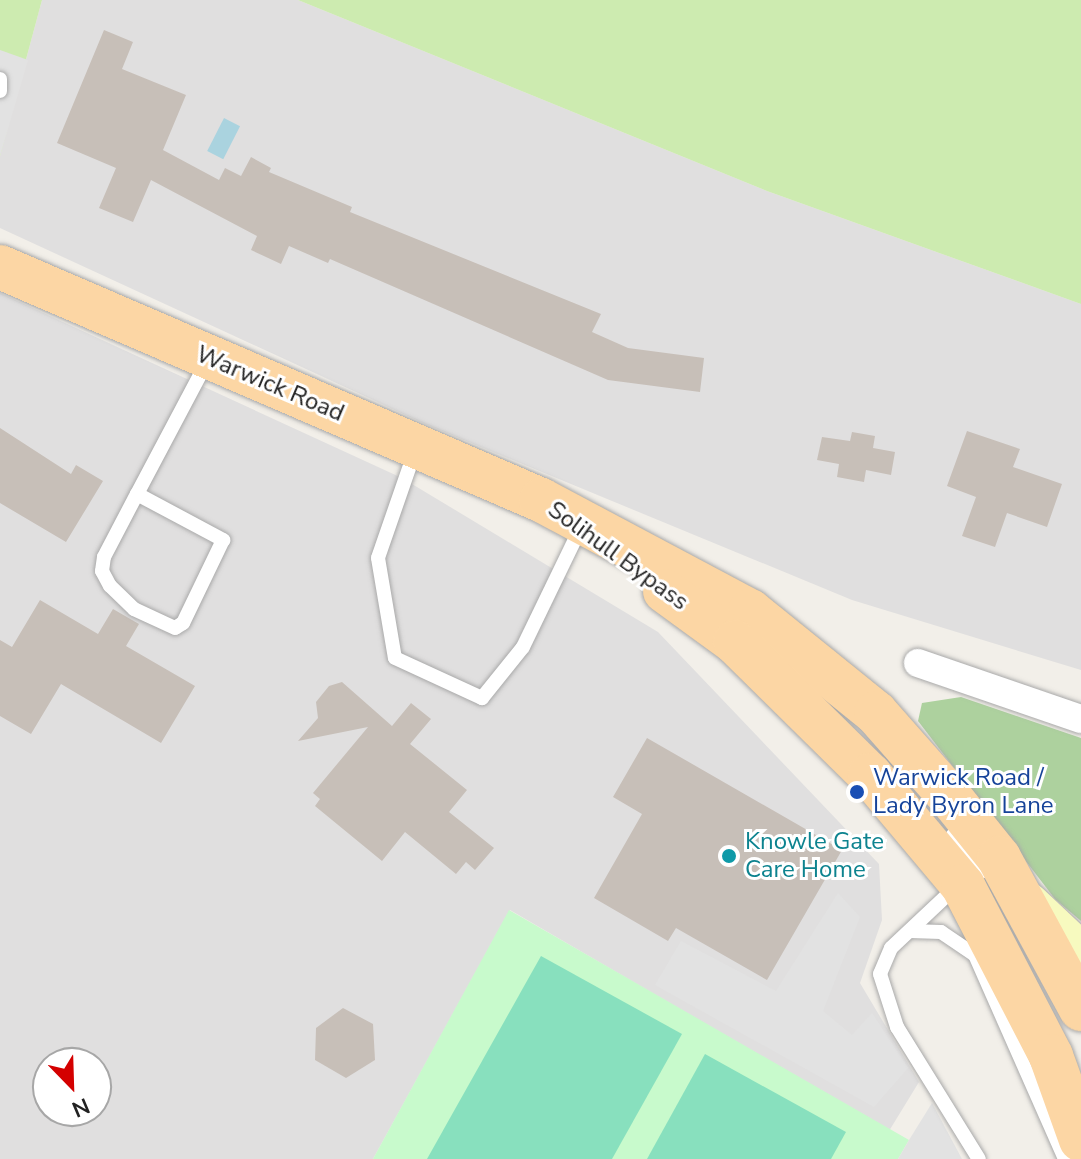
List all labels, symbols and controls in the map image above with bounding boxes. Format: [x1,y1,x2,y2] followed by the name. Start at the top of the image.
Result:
[192,340,348,428] street label: Warwick Road
[542,495,694,617] street label: Solihull Bypass
[873,764,1054,820] place label: Warwick Road / Lady Byron Lane
[848,783,866,801] marker: Warwick Road / Lady Byron Lane
[745,828,884,884] place label: Knowle Gate Care Home
[720,847,738,865] marker: Knowle Gate Care Home
[32,1047,112,1127] north arrow
[67,1090,94,1124] text: N

